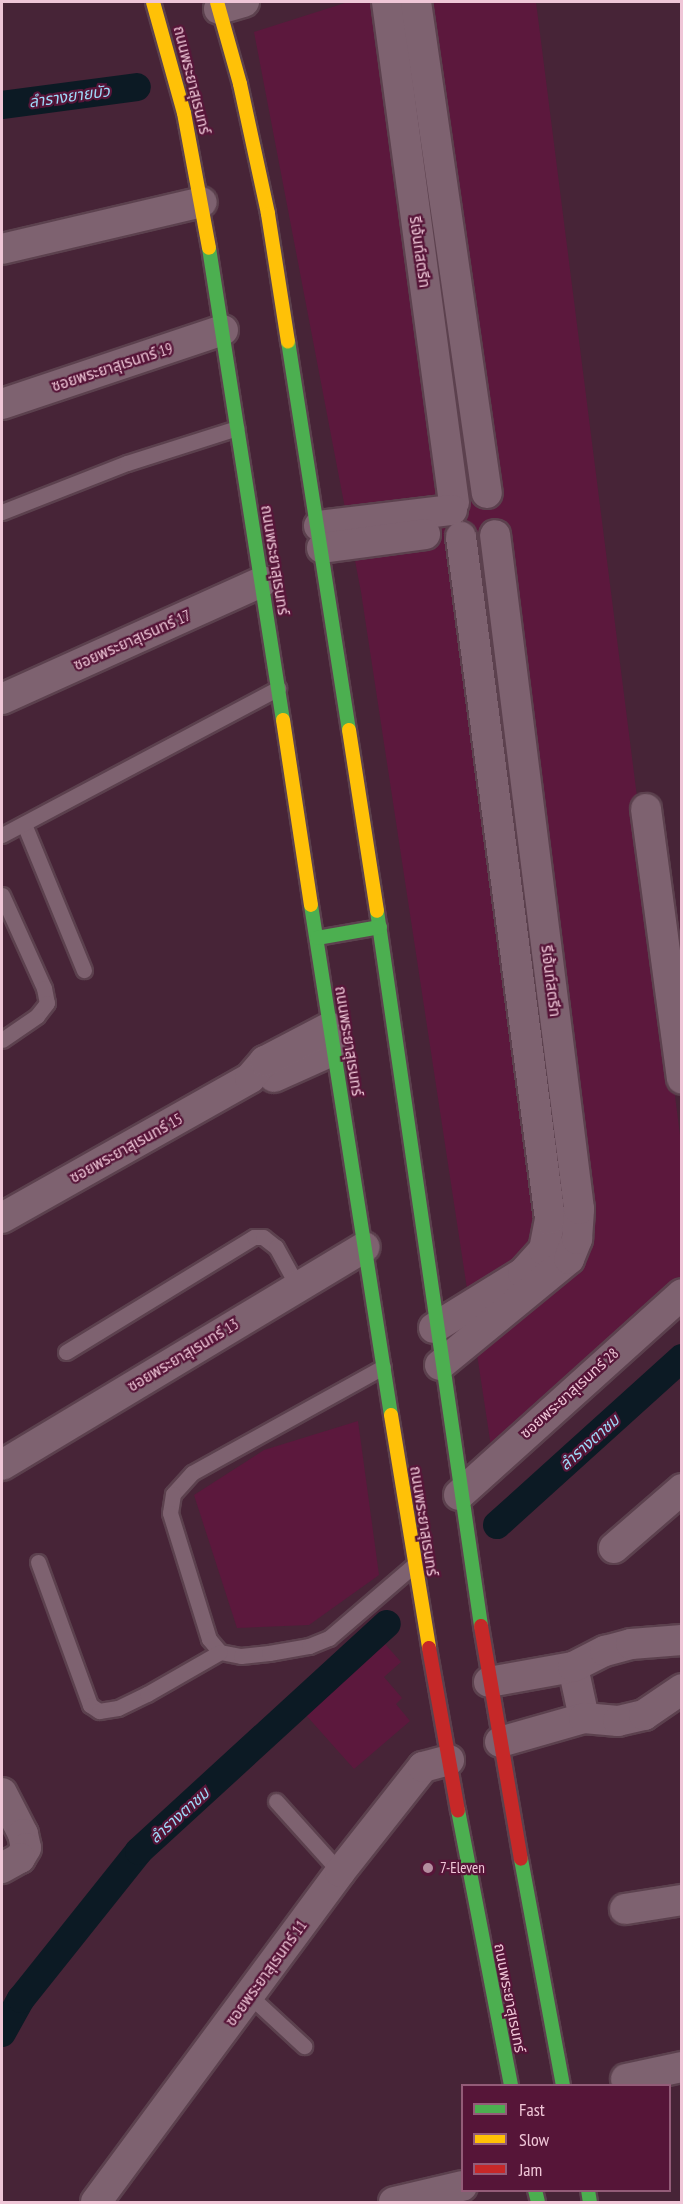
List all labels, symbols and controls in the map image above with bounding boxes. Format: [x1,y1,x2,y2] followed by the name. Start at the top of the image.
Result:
[170,24,214,136] street label: ถนนพระยาสุเรนทร์
[27,81,111,111] water label: ลำรางยายบัว
[406,215,434,289] street label: รีเจ้นท์สตรีท
[49,339,175,395] street label: ซอยพระยาสุเรนทร์ 19
[257,504,293,616] street label: ถนนพระยาสุเรนทร์
[71,606,193,674] street label: ซอยพระยาสุเรนทร์ 17
[538,944,564,1018] street label: รีเจ้นท์สตรีท
[331,985,367,1097] street label: ถนนพระยาสุเรนทร์
[66,1110,186,1186] street label: ซอยพระยาสุเรนทร์ 15
[124,1315,242,1395] street label: ซอยพระยาสุเรนทร์ 13
[516,1344,622,1442] street label: ซอยพระยาสุเรนทร์ 28
[555,1410,623,1474] water label: ลำรางตาชม
[406,1465,442,1577] street label: ถนนพระยาสุเรนทร์
[145,1783,213,1847] water label: ลำรางตาชม
[440,1859,485,1877] place label: 7-Eleven
[421,1861,435,1875] marker: 7-Eleven
[222,1917,310,2029] street label: ซอยพระยาสุเรนทร์ 11
[491,1942,529,2054] street label: ถนนพระยาสุเรนทร์
[461,2084,671,2192] legend
[519,2098,545,2121] text: Fast
[519,2128,549,2151] text: Slow
[519,2158,542,2181] text: Jam

